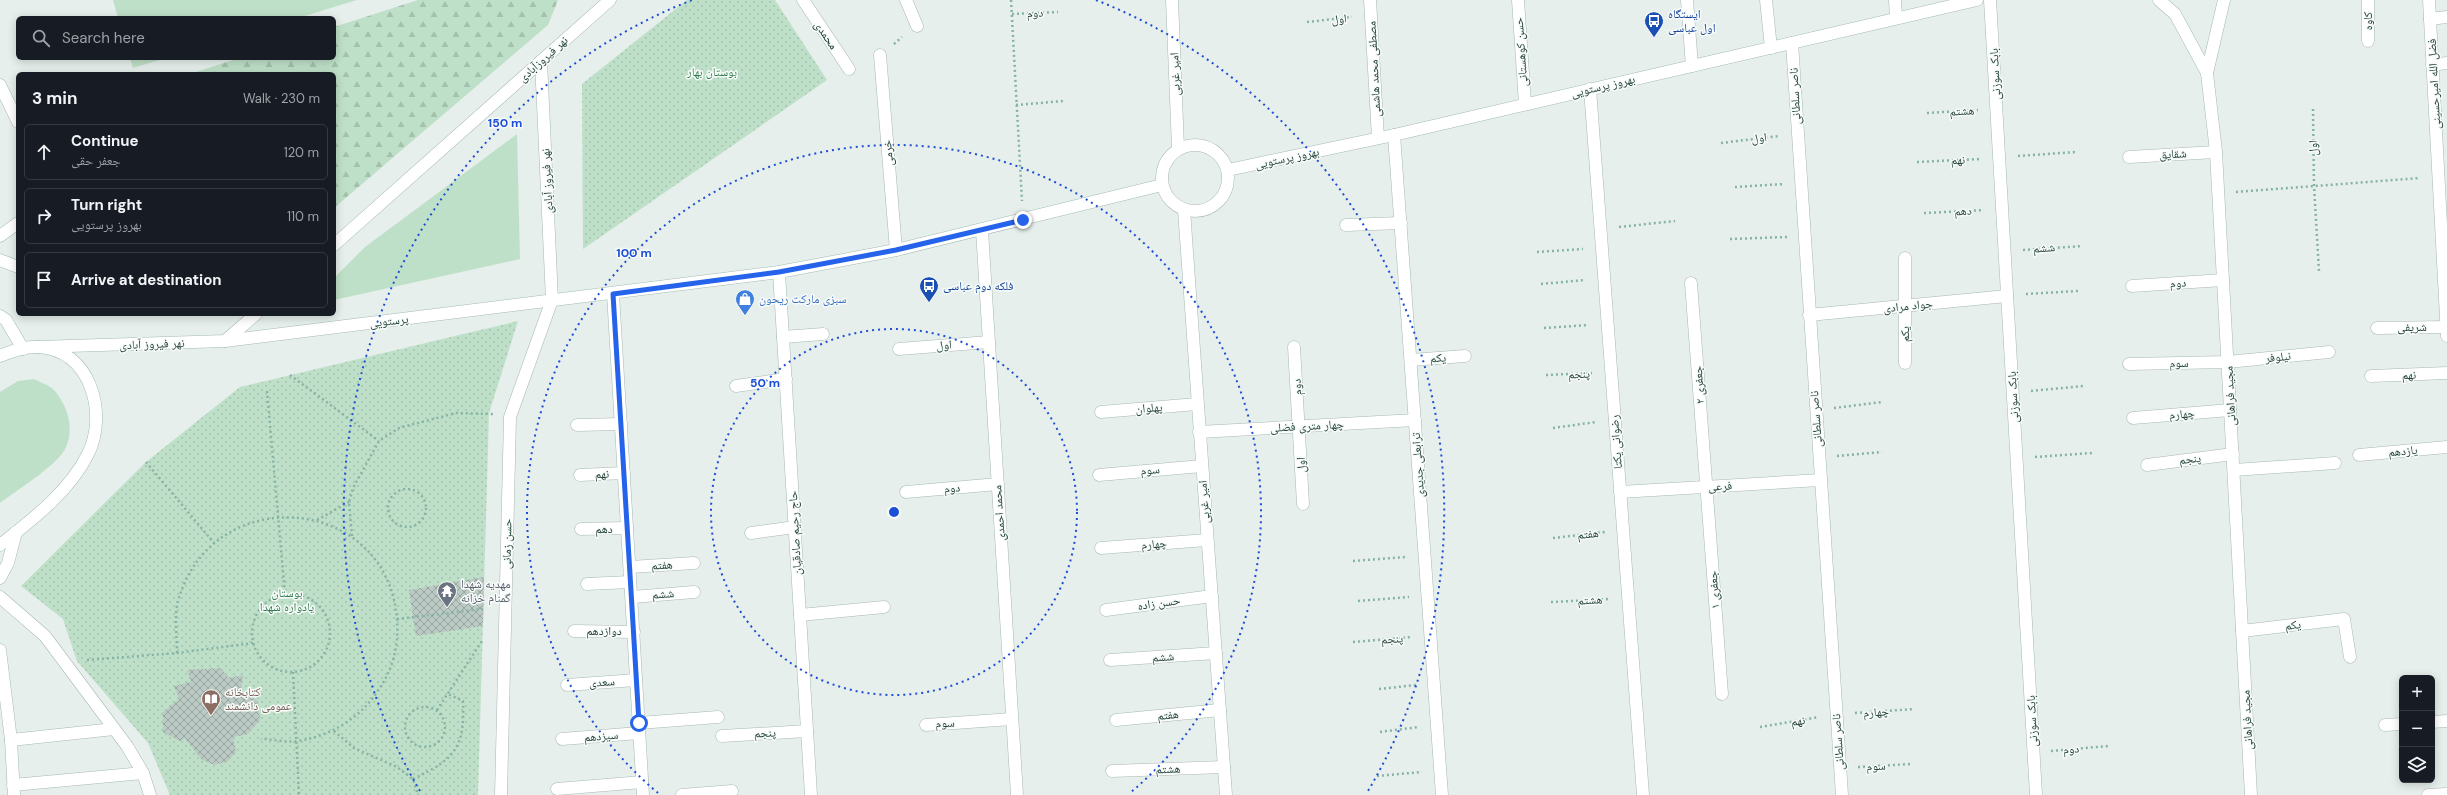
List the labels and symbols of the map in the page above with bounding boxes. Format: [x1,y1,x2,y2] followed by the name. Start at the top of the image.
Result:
[1026,5,1044,21] street label: دوم
[1668,6,1716,36] place label: ایستگاه اول عباسی
[1330,10,1348,28] street label: اول
[1643,10,1665,38] bus stop icon: ایستگاه اول عباسی
[2360,12,2376,30] street label: کاوه
[1511,16,1531,87] street label: حسن کوهستانی
[811,17,841,53] street label: محمدی
[1363,21,1385,117] street label: مصطفی محمد هاشمی
[515,32,571,86] street label: نهر فیروزآبادی
[2424,38,2444,130] street label: فضل الله امیرحسینی
[1986,48,2004,100] street label: بابک سوزنی
[1166,52,1184,96] street label: امیر غربی
[686,64,737,80] park label: بوستان بهار
[1786,67,1804,125] street label: ناصر سلطانی
[1569,71,1637,101] street label: بهروز پرستویی
[1949,102,1975,120] street label: هشتم
[488,115,522,131] text: 150 m
[1750,129,1768,147] street label: اول
[879,139,897,167] street label: خرمی
[2305,140,2321,156] street label: اول
[1253,143,1321,173] street label: بهروز پرستویی
[2159,145,2187,163] street label: شقایق
[537,148,557,214] street label: نهر فیروز آبادی
[1950,152,1966,168] street label: نهم
[1954,203,1972,219] street label: دهم
[1014,211,1032,229] route end
[2032,239,2056,257] street label: ششم
[616,245,652,261] text: 100 m
[2169,274,2187,292] street label: دوم
[918,275,940,303] bus stop icon: فلکه دوم عباسی
[943,278,1014,294] place label: فلکه دوم عباسی
[734,288,756,316] shop icon: سبزی مارکت ریحون
[759,291,846,307] place label: سبزی مارکت ریحون
[1882,295,1934,317] street label: جواد مرادی
[369,311,410,331] street label: پرستویی
[2397,319,2427,335] street label: شریفی
[1897,326,1913,342] street label: یکم
[119,335,185,353] street label: نهر فیروز آبادی
[936,336,953,354] street label: اول
[2263,348,2292,366] street label: نیلوفر
[1429,349,1447,367] street label: یکم
[2169,355,2189,371] street label: سوم
[1690,365,1708,405] street label: جعفری ۲
[1568,366,1591,382] street label: پنجم
[2220,366,2240,426] street label: مجید فراهانی
[2402,367,2416,383] street label: نهم
[2004,371,2022,423] street label: بابک سوزنی
[750,375,780,391] text: 50 m
[1289,378,1305,396] street label: دوم
[1806,390,1826,448] street label: ناصر سلطانی
[1135,399,1164,417] street label: پهلوان
[2168,405,2196,423] street label: چهارم
[1606,414,1626,470] street label: رضوانی یکتا
[1270,416,1345,436] street label: چهار متری فضلی
[1408,432,1428,498] street label: ترابعلی جدیدی
[2388,442,2418,460] street label: یازدهم
[2178,450,2202,468] street label: پنجم
[1293,457,1309,473] street label: اول
[1140,461,1160,479] street label: سوم
[595,466,609,482] street label: نهم
[1707,477,1733,495] street label: فرعی
[943,479,961,497] street label: دوم
[1195,480,1213,524] street label: امیر غربی
[989,485,1009,541] street label: محمد احمدی
[785,490,805,576] street label: حاج رحیم صادقیان
[887,505,901,519] centre of rings
[499,518,515,569] street label: حسن زمانی
[595,521,613,537] street label: دهم
[1577,525,1599,543] street label: هفتم
[1140,535,1168,553] street label: چهارم
[651,556,673,574] street label: هفتم
[1705,570,1723,610] street label: جعفری ۱
[461,576,511,606] place label: مهدیه شهدا گمنام خزانه
[436,580,458,608] temple icon: مهدیه شهدا گمنام خزانه
[260,585,314,615] park label: بوستان یادواره شهدا
[651,585,675,603] street label: ششم
[1577,591,1603,609] street label: هشتم
[1137,592,1182,614] street label: حسن زاده
[2284,616,2302,634] street label: یکم
[586,623,622,639] street label: دوازدهم
[1380,630,1404,648] street label: پنجم
[1151,648,1175,666] street label: ششم
[588,673,616,691] street label: سعدی
[225,684,292,714] place label: کتابخانه عمومی دانشمند
[200,688,222,716] library icon: کتابخانه عمومی دانشمند
[2237,690,2257,750] street label: مجید فراهانی
[2023,695,2041,747] street label: بابک سوزنی
[1863,703,1890,721] street label: چهارم
[1157,706,1179,724] street label: هفتم
[1790,712,1806,730] street label: نهم
[1828,713,1848,771] street label: ناصر سلطانی
[630,714,648,732] route start
[935,714,955,731] street label: سوم
[754,724,777,742] street label: پنجم
[583,727,619,745] street label: سیزدهم
[2062,740,2080,758] street label: دوم
[1866,757,1886,774] street label: سوم
[1155,761,1181,777] street label: هشتم

